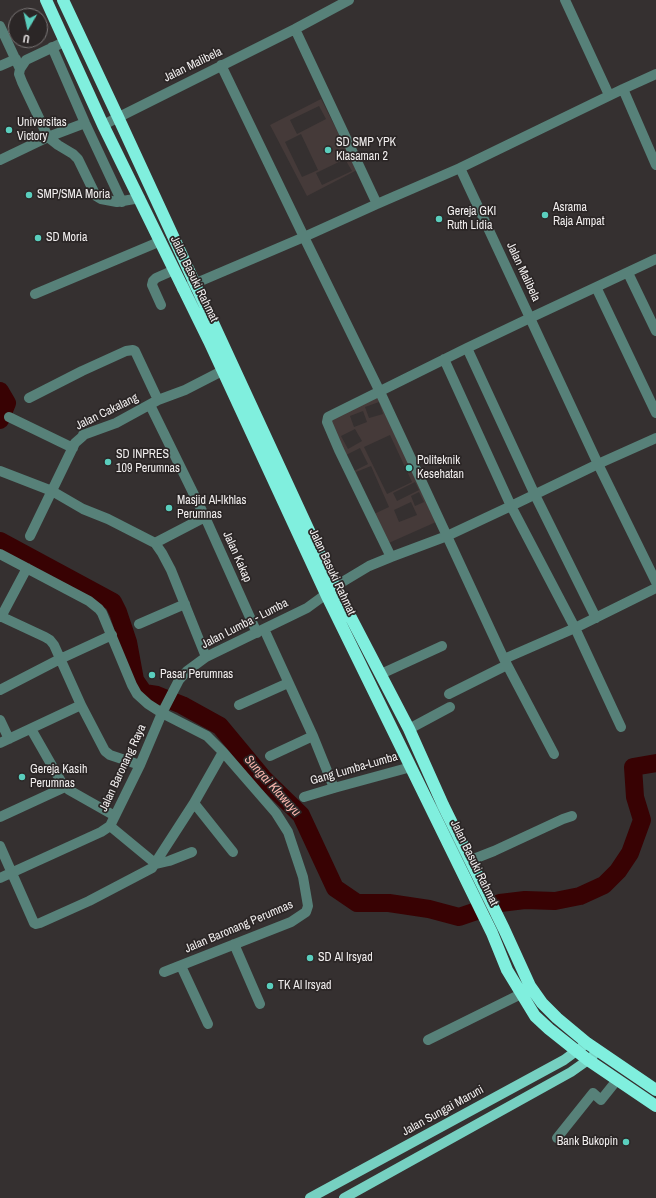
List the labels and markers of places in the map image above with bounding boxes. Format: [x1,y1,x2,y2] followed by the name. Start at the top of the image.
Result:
[17,116,67,144] place label: Universitas Victory
[4,125,14,135] marker: Universitas Victory
[336,136,396,164] place label: SD SMP YPK Klasaman 2
[323,145,333,155] marker: SD SMP YPK Klasaman 2
[37,188,110,202] place label: SMP/SMA Moria
[24,190,34,200] marker: SMP/SMA Moria
[553,201,604,229] place label: Asrama Raja Ampat
[447,205,496,233] place label: Gereja GKI Ruth Lidia
[540,210,550,220] marker: Asrama Raja Ampat
[434,214,444,224] marker: Gereja GKI Ruth Lidia
[46,231,88,245] place label: SD Moria
[33,233,43,243] marker: SD Moria
[116,448,180,476] place label: SD INPRES 109 Perumnas
[417,454,464,482] place label: Politeknik Kesehatan
[103,457,113,467] marker: SD INPRES 109 Perumnas
[404,463,414,473] marker: Politeknik Kesehatan
[177,494,246,522] place label: Masjid Al-Ikhlas Perumnas
[164,503,174,513] marker: Masjid Al-Ikhlas Perumnas
[160,668,233,682] place label: Pasar Perumnas
[147,670,157,680] marker: Pasar Perumnas
[30,763,87,791] place label: Gereja Kasih Perumnas
[17,772,27,782] marker: Gereja Kasih Perumnas
[318,951,373,965] place label: SD Al Irsyad
[305,953,315,963] marker: SD Al Irsyad
[278,979,332,993] place label: TK Al Irsyad
[265,981,275,991] marker: TK Al Irsyad
[557,1135,618,1149] place label: Bank Bukopin
[621,1137,631,1147] marker: Bank Bukopin

